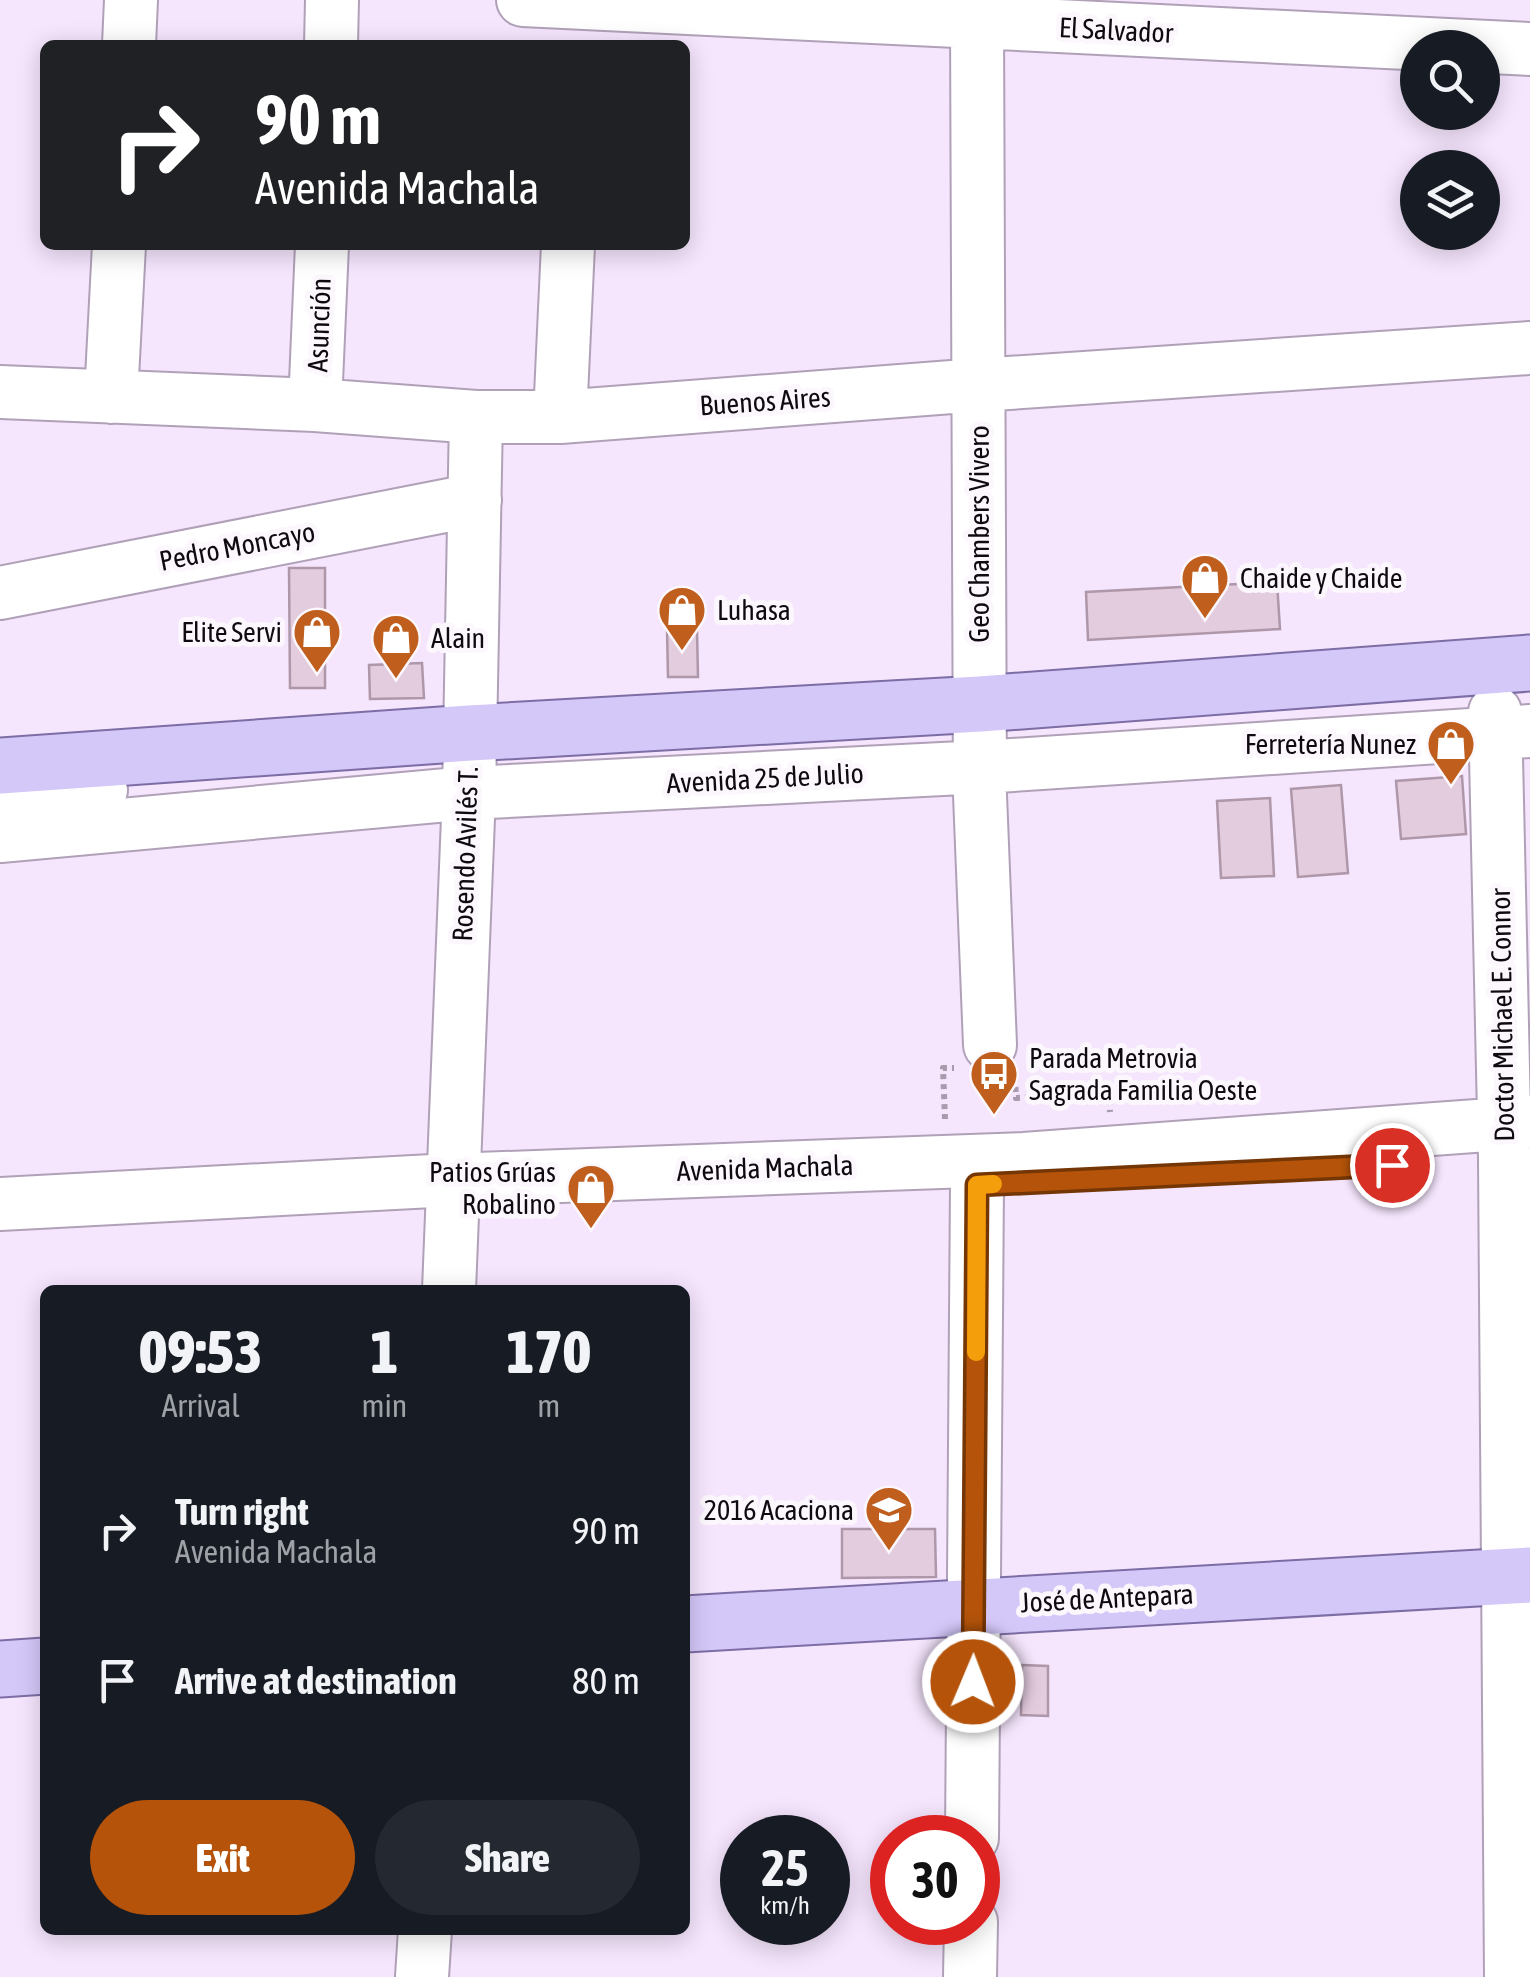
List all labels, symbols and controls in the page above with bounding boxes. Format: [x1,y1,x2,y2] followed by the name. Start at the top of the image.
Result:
[1058,11,1175,49] street label: El Salvador
[1400,30,1500,250] map controls
[1400,30,1500,130] button: search
[255,79,381,159] text: 90 m
[90,80,220,210] icon: right
[1400,150,1500,250] button: layers
[255,162,540,214] text: Avenida Machala
[301,277,337,373] street label: Asunción
[699,380,831,422] street label: Buenos Aires
[963,425,995,643] street label: Geo Chambers Vivero
[156,515,318,577] street label: Pedro Moncayo
[1179,552,1231,620] shop icon: Chaide y Chaide
[1240,562,1402,594] place label: Chaide y Chaide
[656,584,708,652] shop icon: Luhasa
[717,594,791,626] place label: Luhasa
[291,606,343,674] shop icon: Elite Servi
[370,612,422,680] shop icon: Alain
[181,616,282,648] place label: Elite Servi
[431,622,485,654] place label: Alain
[1425,718,1477,786] shop icon: Ferretería Nunez
[1245,728,1416,760] place label: Ferretería Nunez
[666,757,864,799] street label: Avenida 25 de Julio
[446,766,484,942] street label: Rosendo Avilés T.
[1484,887,1520,1142] street label: Doctor Michael E. Connor
[1029,1042,1257,1106] place label: Parada Metrovia Sagrada Familia Oeste
[968,1048,1020,1116] bus stop icon: Parada Metrovia Sagrada Familia Oeste
[1350,1123,1435,1208] pin
[1365,1138,1420,1193] icon: arrive
[676,1149,854,1187] street label: Avenida Machala
[429,1156,556,1220] place label: Patios Grúas Robalino
[565,1162,617,1230] shop icon: Patios Grúas Robalino
[139,1317,262,1386] text: 09:53
[370,1317,399,1386] text: 1
[506,1317,591,1386] text: 170
[162,1387,240,1424] text: Arrival
[361,1387,407,1424] text: min
[537,1387,560,1424] text: m
[863,1484,915,1552] school or university icon: 2016 Acaciona
[175,1490,309,1533] text: Turn right
[704,1494,854,1526] place label: 2016 Acaciona
[90,1503,145,1558] icon: right
[572,1509,640,1552] text: 90 m
[175,1533,377,1570] text: Avenida Machala
[1020,1577,1194,1619] street label: José de Antepara
[921,1630,1025,1734] position arrow
[90,1653,145,1708] icon: arrive
[175,1659,457,1702] text: Arrive at destination
[572,1659,640,1702] text: 80 m
[90,1800,355,1915] button: Exit
[375,1800,640,1915] button: Share
[870,1815,1000,1945] speed limit sign: 30
[761,1839,808,1897] text: 25
[760,1891,810,1919] text: km/h

